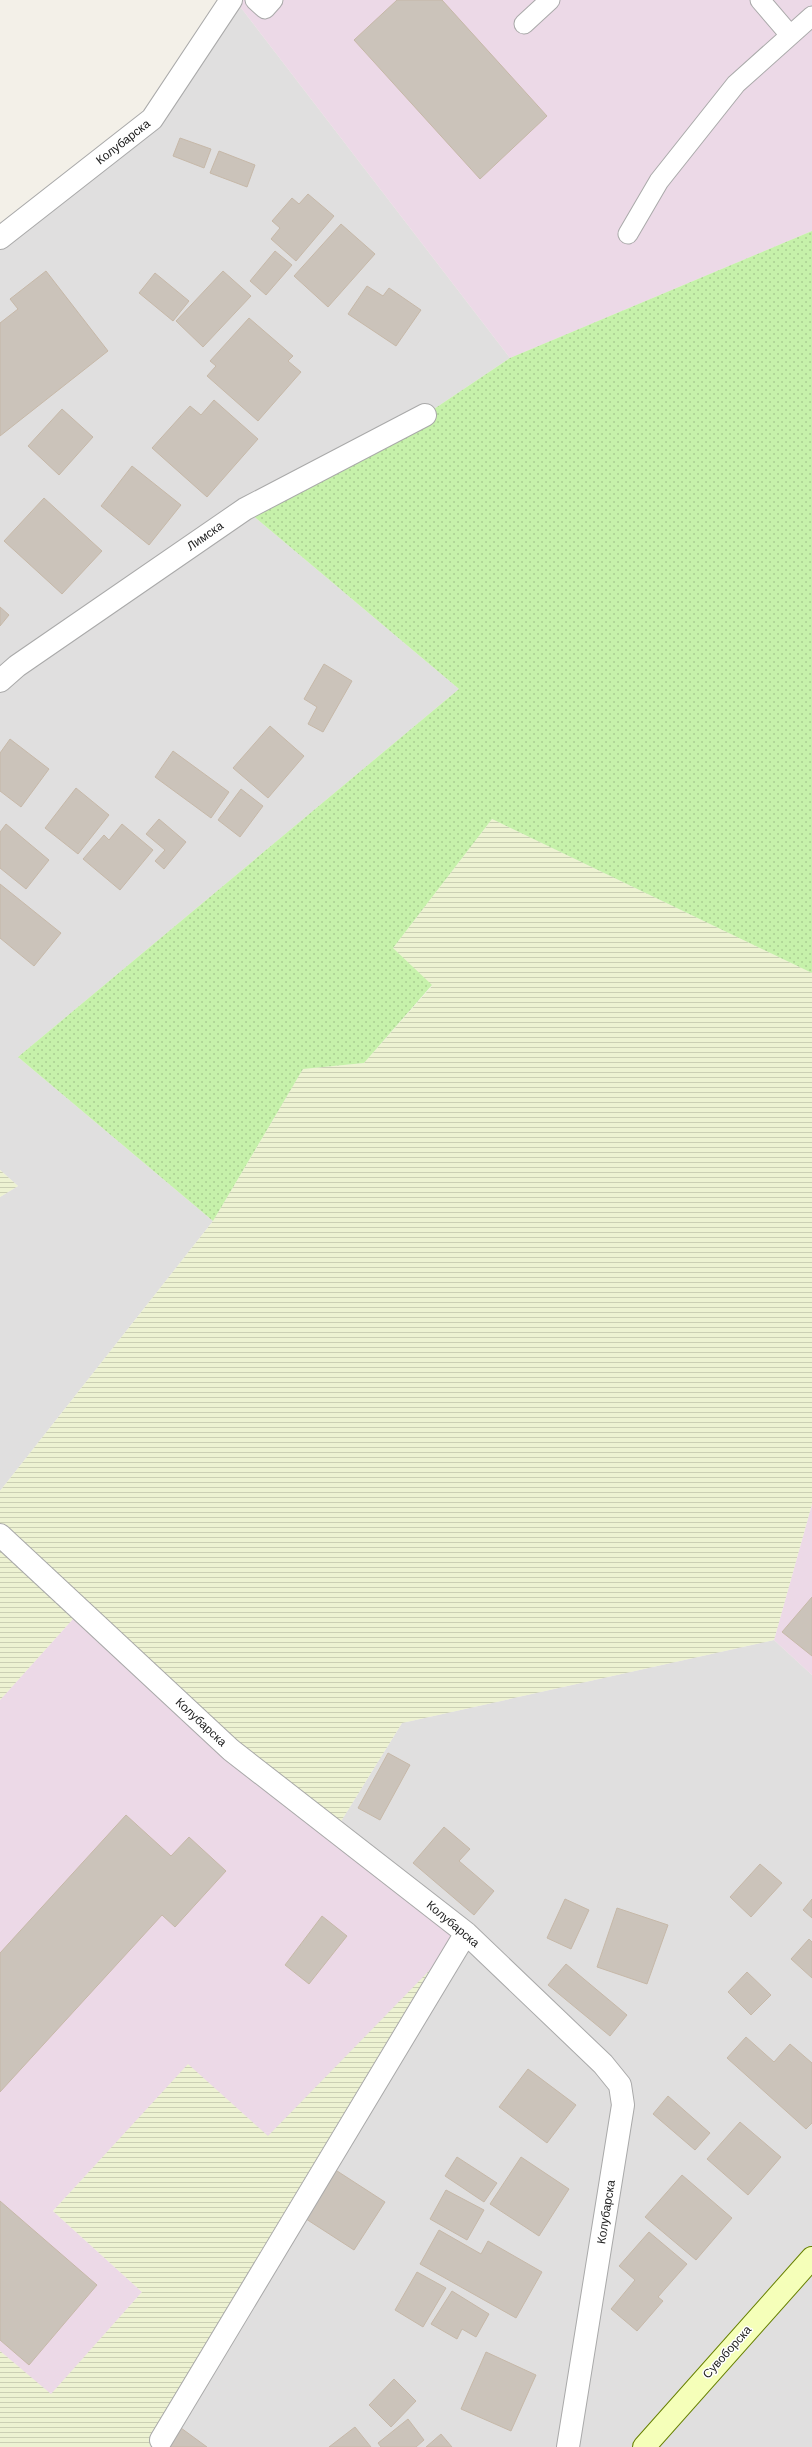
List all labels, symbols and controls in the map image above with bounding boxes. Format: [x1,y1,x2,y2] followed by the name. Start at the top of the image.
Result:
[93,116,153,167] street label: Колубарска
[184,518,226,553] street label: Лимска
[173,1695,230,1749] street label: Колубарска
[424,1898,483,1950] street label: Колубарска
[594,2179,618,2245] street label: Колубарска
[700,2323,754,2381] street label: Сувоборска

